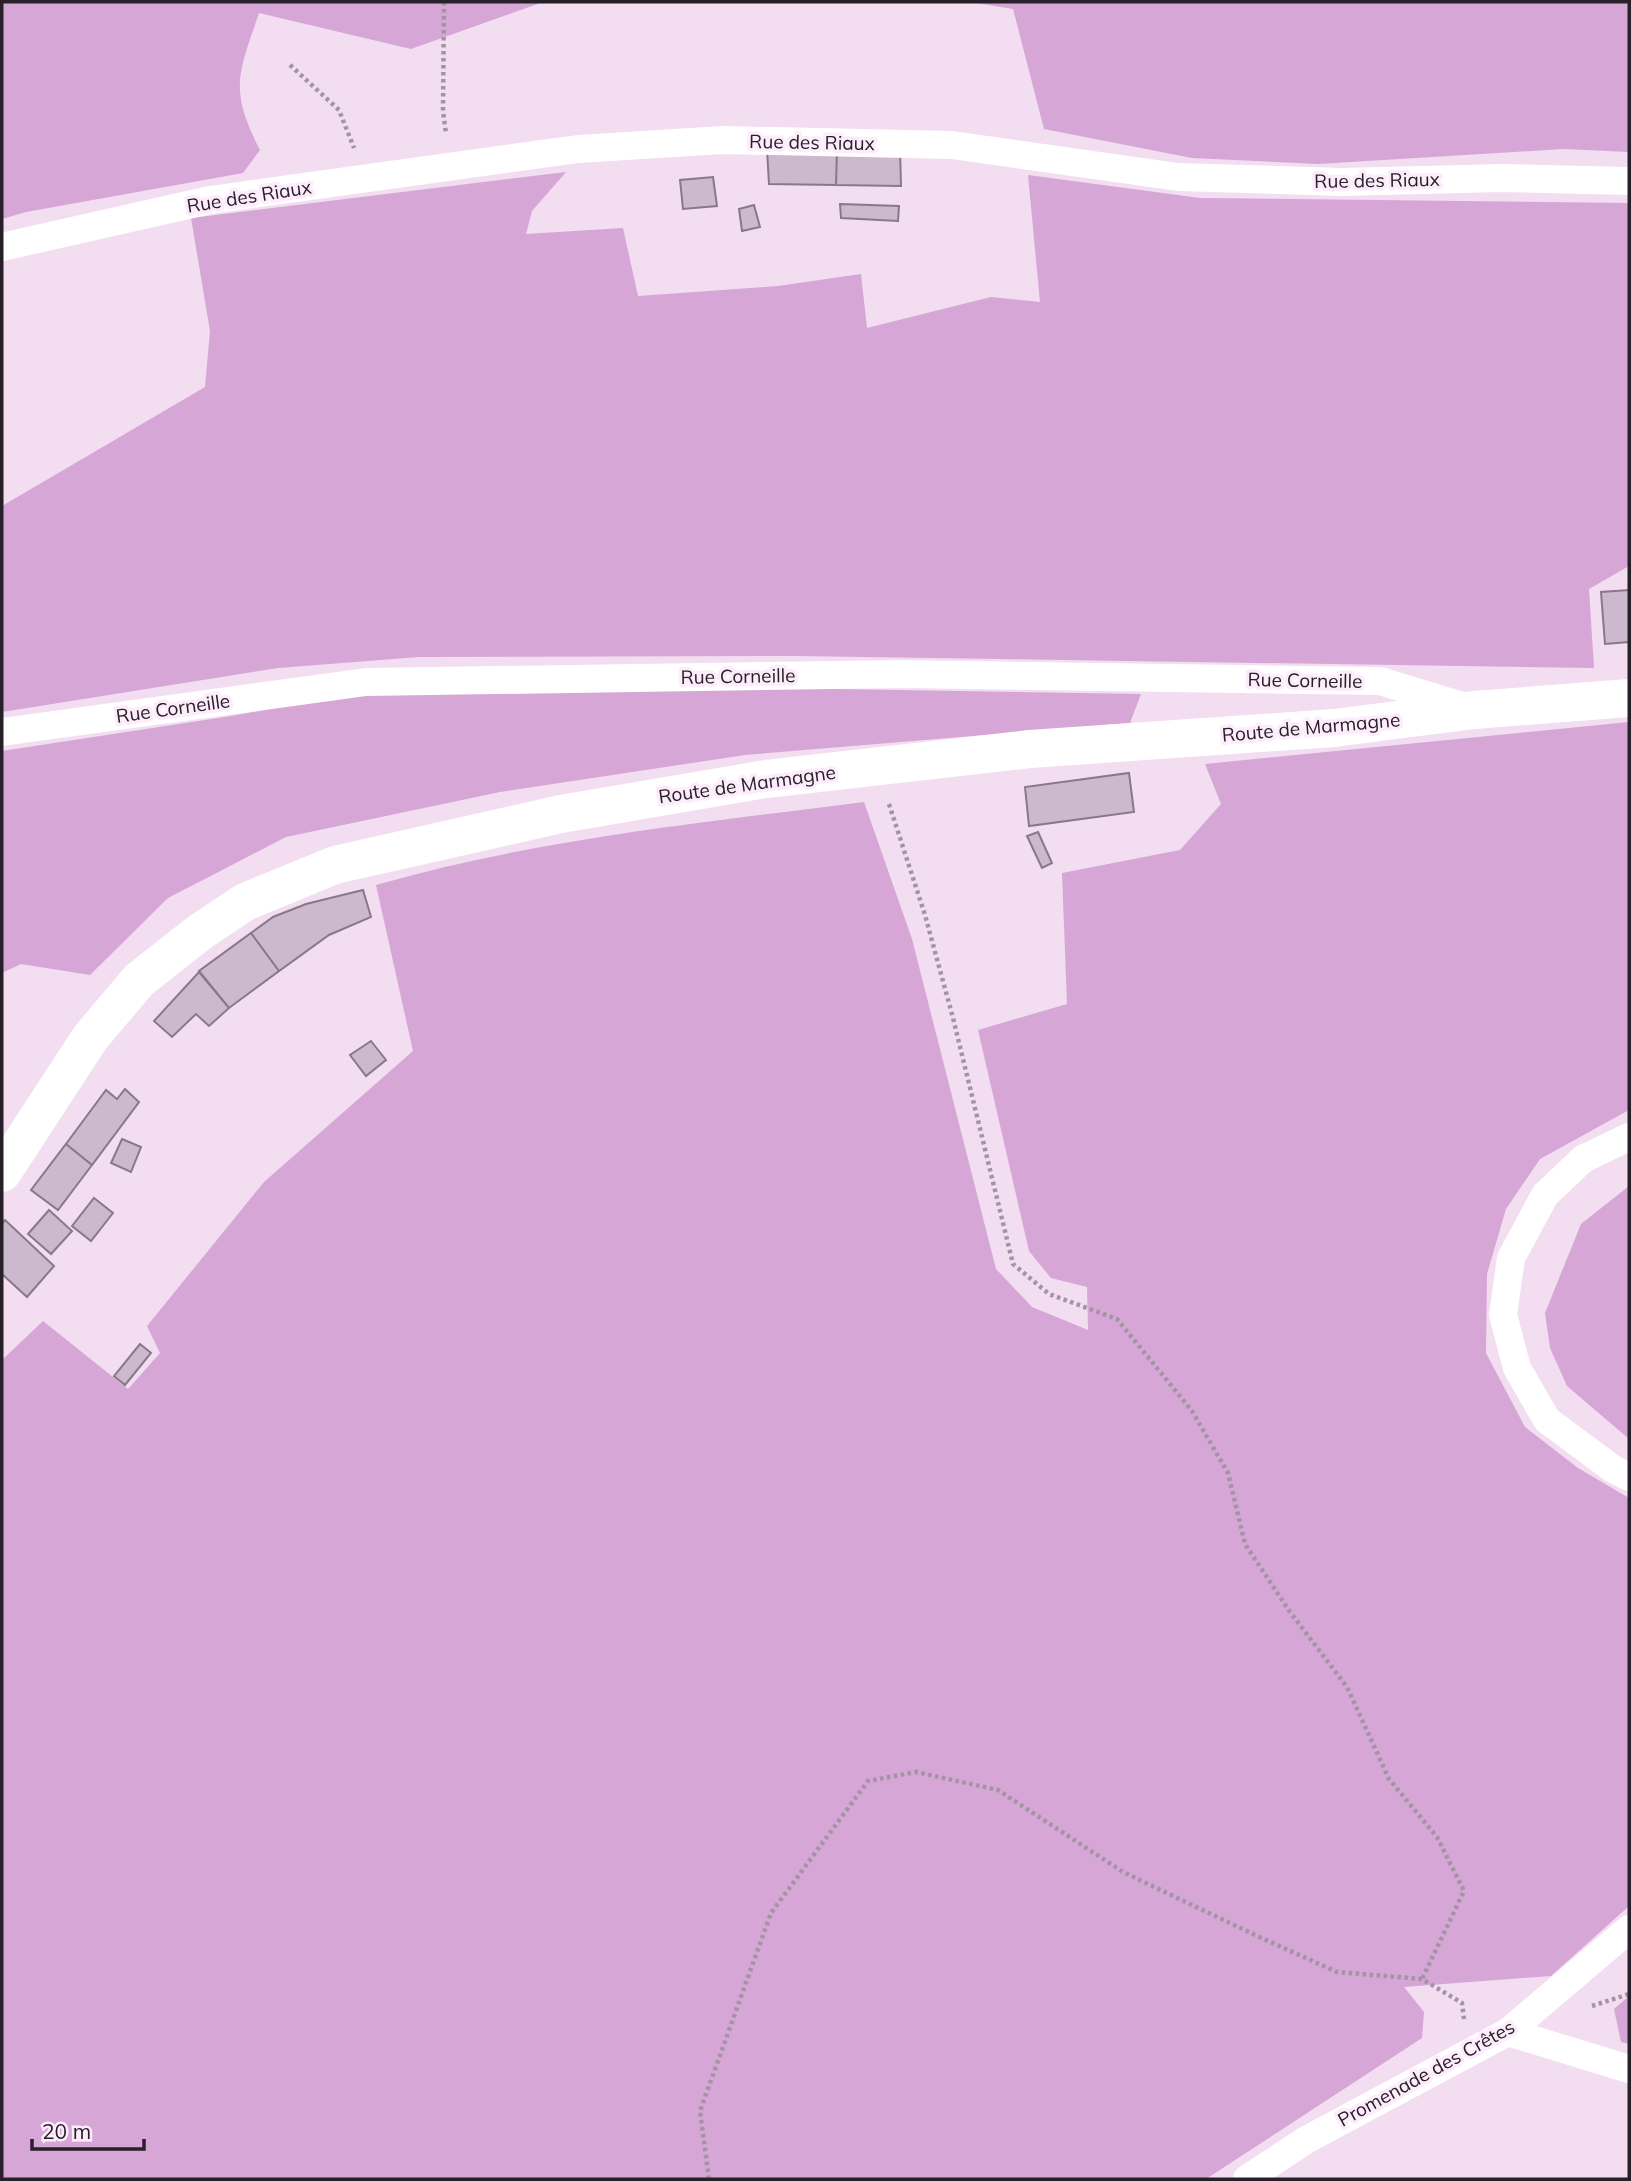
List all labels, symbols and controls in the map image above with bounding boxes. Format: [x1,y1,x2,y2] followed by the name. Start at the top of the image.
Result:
[749,129,875,155] street label: Rue des Riaux
[1314,167,1440,193] street label: Rue des Riaux
[185,174,313,218] street label: Rue des Riaux
[680,663,796,689] street label: Rue Corneille
[1247,667,1363,693] street label: Rue Corneille
[114,688,232,728] street label: Rue Corneille
[1221,707,1401,747] street label: Route de Marmagne
[657,760,837,808] street label: Route de Marmagne
[1333,2014,1519,2132] street label: Promenade des Crêtes
[32,2108,144,2152] scale bar
[42,2118,91,2144] text: 20 m

